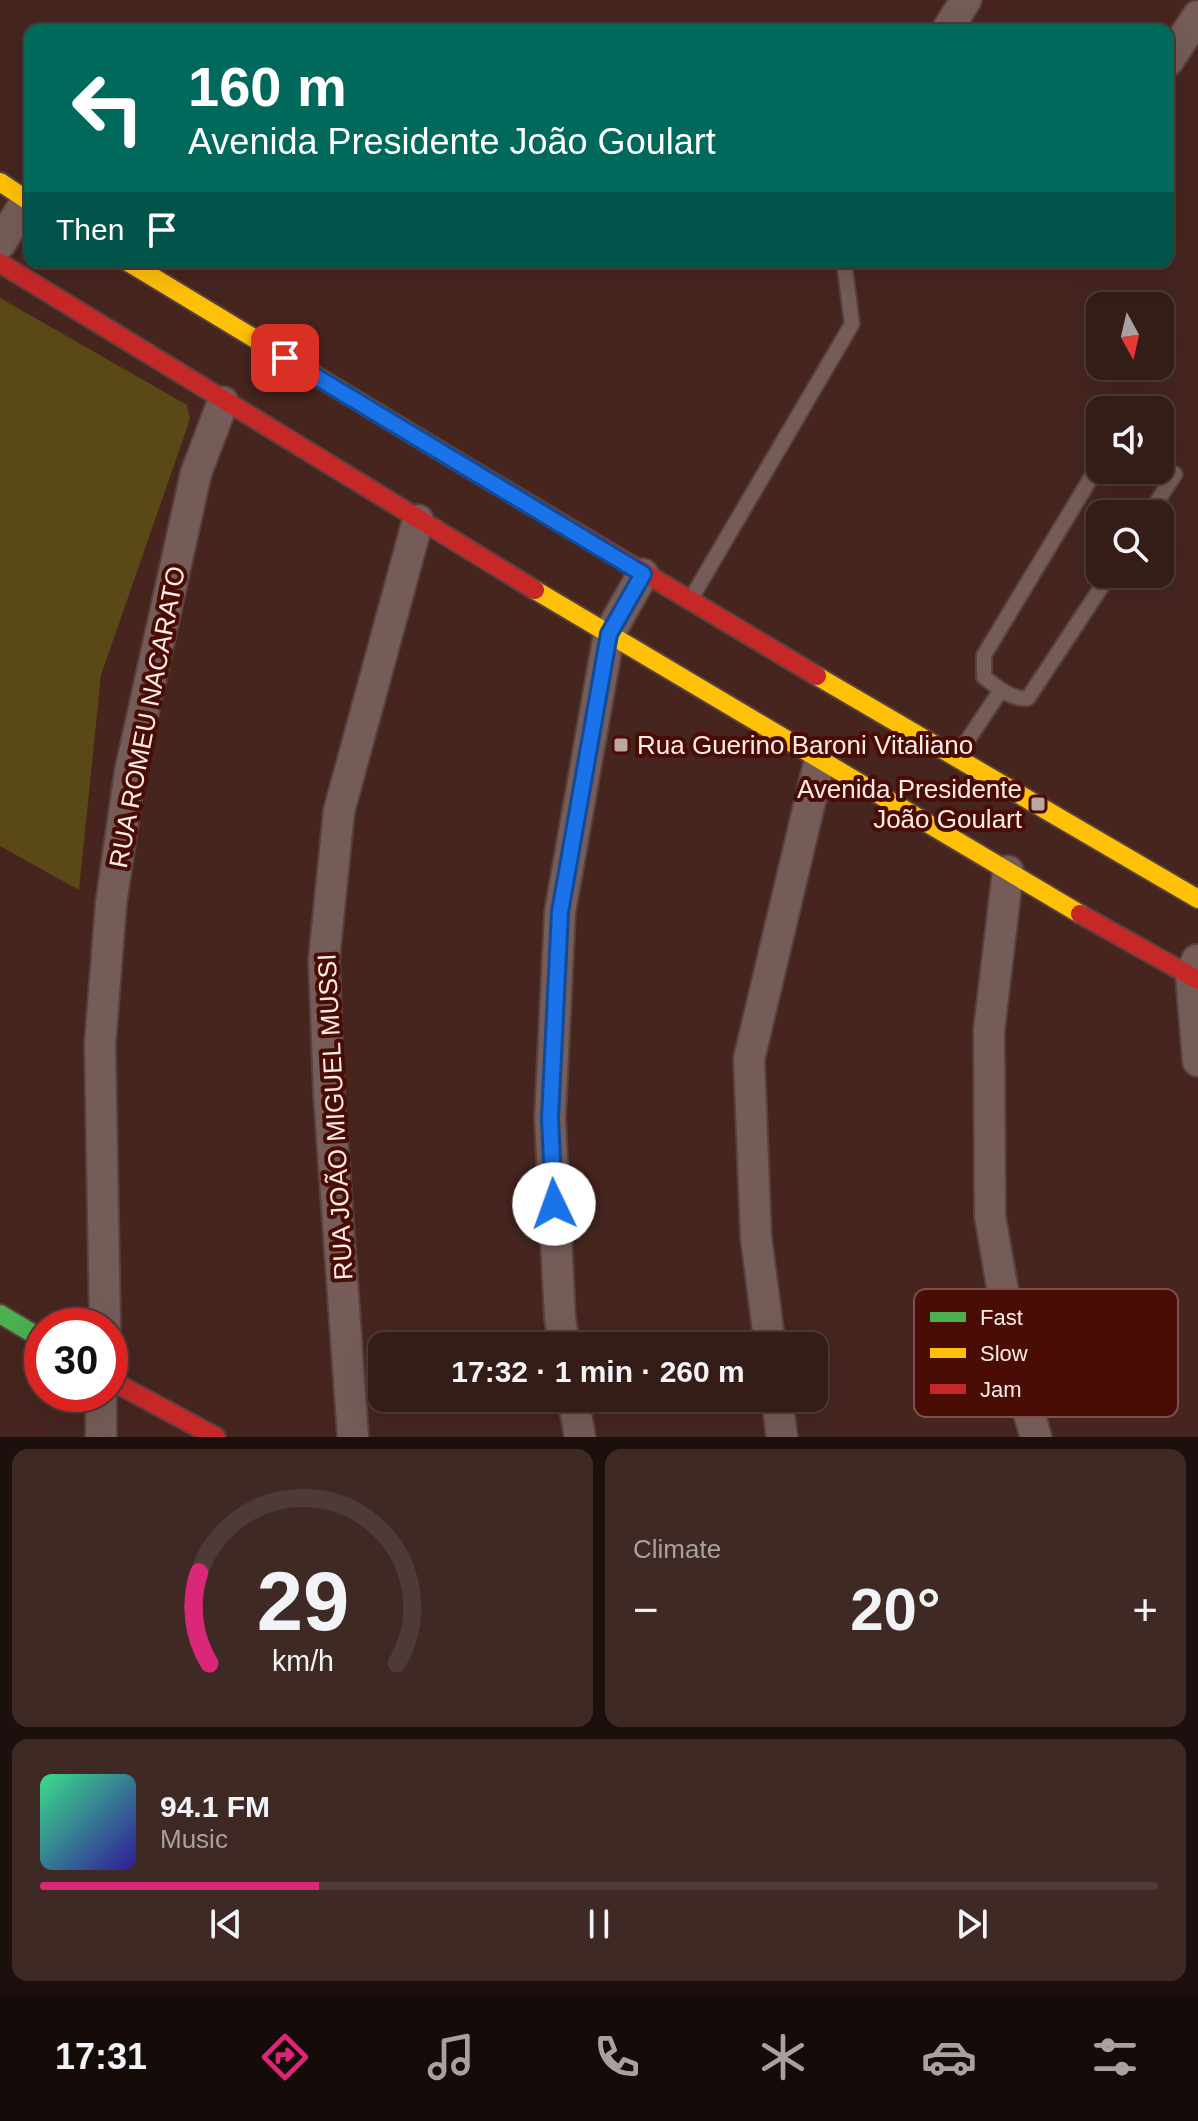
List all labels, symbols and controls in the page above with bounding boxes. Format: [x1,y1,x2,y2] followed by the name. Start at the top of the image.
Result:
[188,55,347,118] text: 160 m
[56,56,160,160] icon: left
[188,121,716,162] text: Avenida Presidente João Goulart
[140,208,184,252] icon: arrive
[56,213,124,246] text: Then
[1086,292,1174,380] north arrow
[1086,292,1174,588] map controls
[251,324,319,392] pin
[263,336,307,380] icon: arrive
[1086,396,1174,484] button: sound
[1086,500,1174,588] button: search
[103,564,191,870] street label: RUA ROMEU NACARATO
[637,730,973,760] place label: Rua Guerino Baroni Vitaliano
[612,736,630,754] marker: Rua Guerino Baroni Vitaliano
[797,774,1023,834] place label: Avenida Presidente João Goulart
[1029,795,1047,813] marker: Avenida Presidente João Goulart
[311,953,359,1281] street label: RUA JOÃO MIGUEL MUSSI
[512,1162,596,1246] position arrow
[914,1289,1178,1417] legend
[980,1305,1023,1330] text: Fast
[24,1308,128,1412] speed limit sign: 30
[980,1341,1028,1366] text: Slow
[451,1355,745,1388] text: 17:32 · 1 min · 260 m
[980,1377,1022,1402] text: Jam
[633,1534,721,1564] text: Climate
[256,1555,349,1648] text: 29
[850,1576,941,1643] text: 20°
[633,1585,659,1634] text: −
[1132,1585,1158,1634] text: +
[272,1645,333,1677] text: km/h
[160,1790,270,1823] text: 94.1 FM
[160,1824,228,1854] text: Music
[204,1902,248,1946] icon: previous
[577,1902,621,1946] icon: pause
[950,1902,994,1946] icon: next
[257,2029,313,2085] icon: directions
[423,2029,479,2085] icon: music
[589,2029,645,2085] icon: phone
[755,2029,811,2085] icon: climate
[921,2029,977,2085] icon: car
[1087,2029,1143,2085] icon: filters
[55,2036,147,2077] text: 17:31

